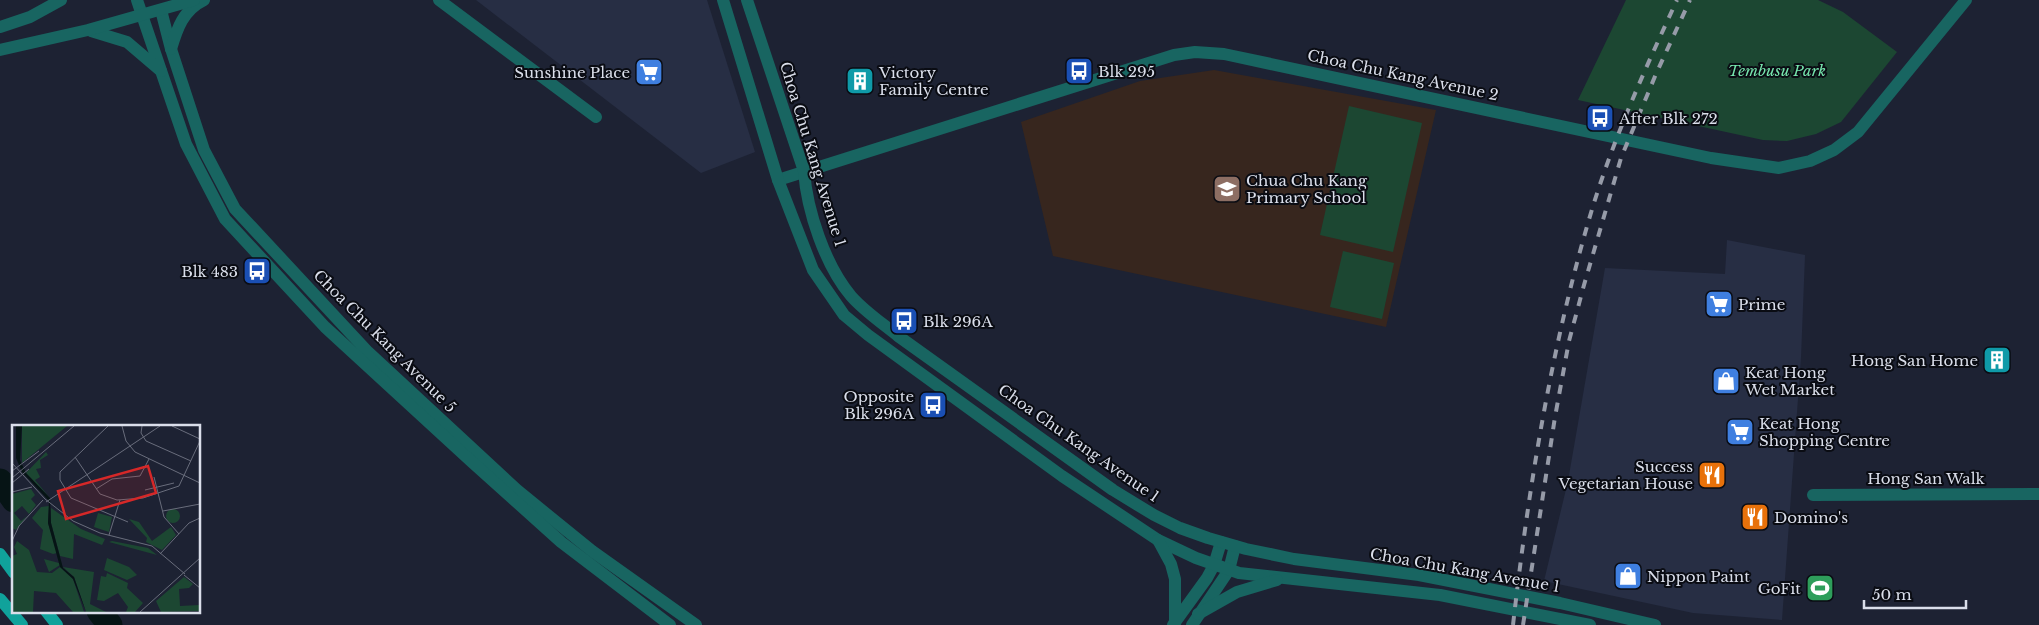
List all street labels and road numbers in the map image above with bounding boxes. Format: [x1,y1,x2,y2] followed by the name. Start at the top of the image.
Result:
[1306,45,1500,105] street label: Choa Chu Kang Avenue 2
[776,59,850,249] street label: Choa Chu Kang Avenue 1
[310,266,460,416] street label: Choa Chu Kang Avenue 5
[995,380,1163,506] street label: Choa Chu Kang Avenue 1
[1867,469,1986,488] street label: Hong San Walk
[1369,544,1561,596] street label: Choa Chu Kang Avenue 1

